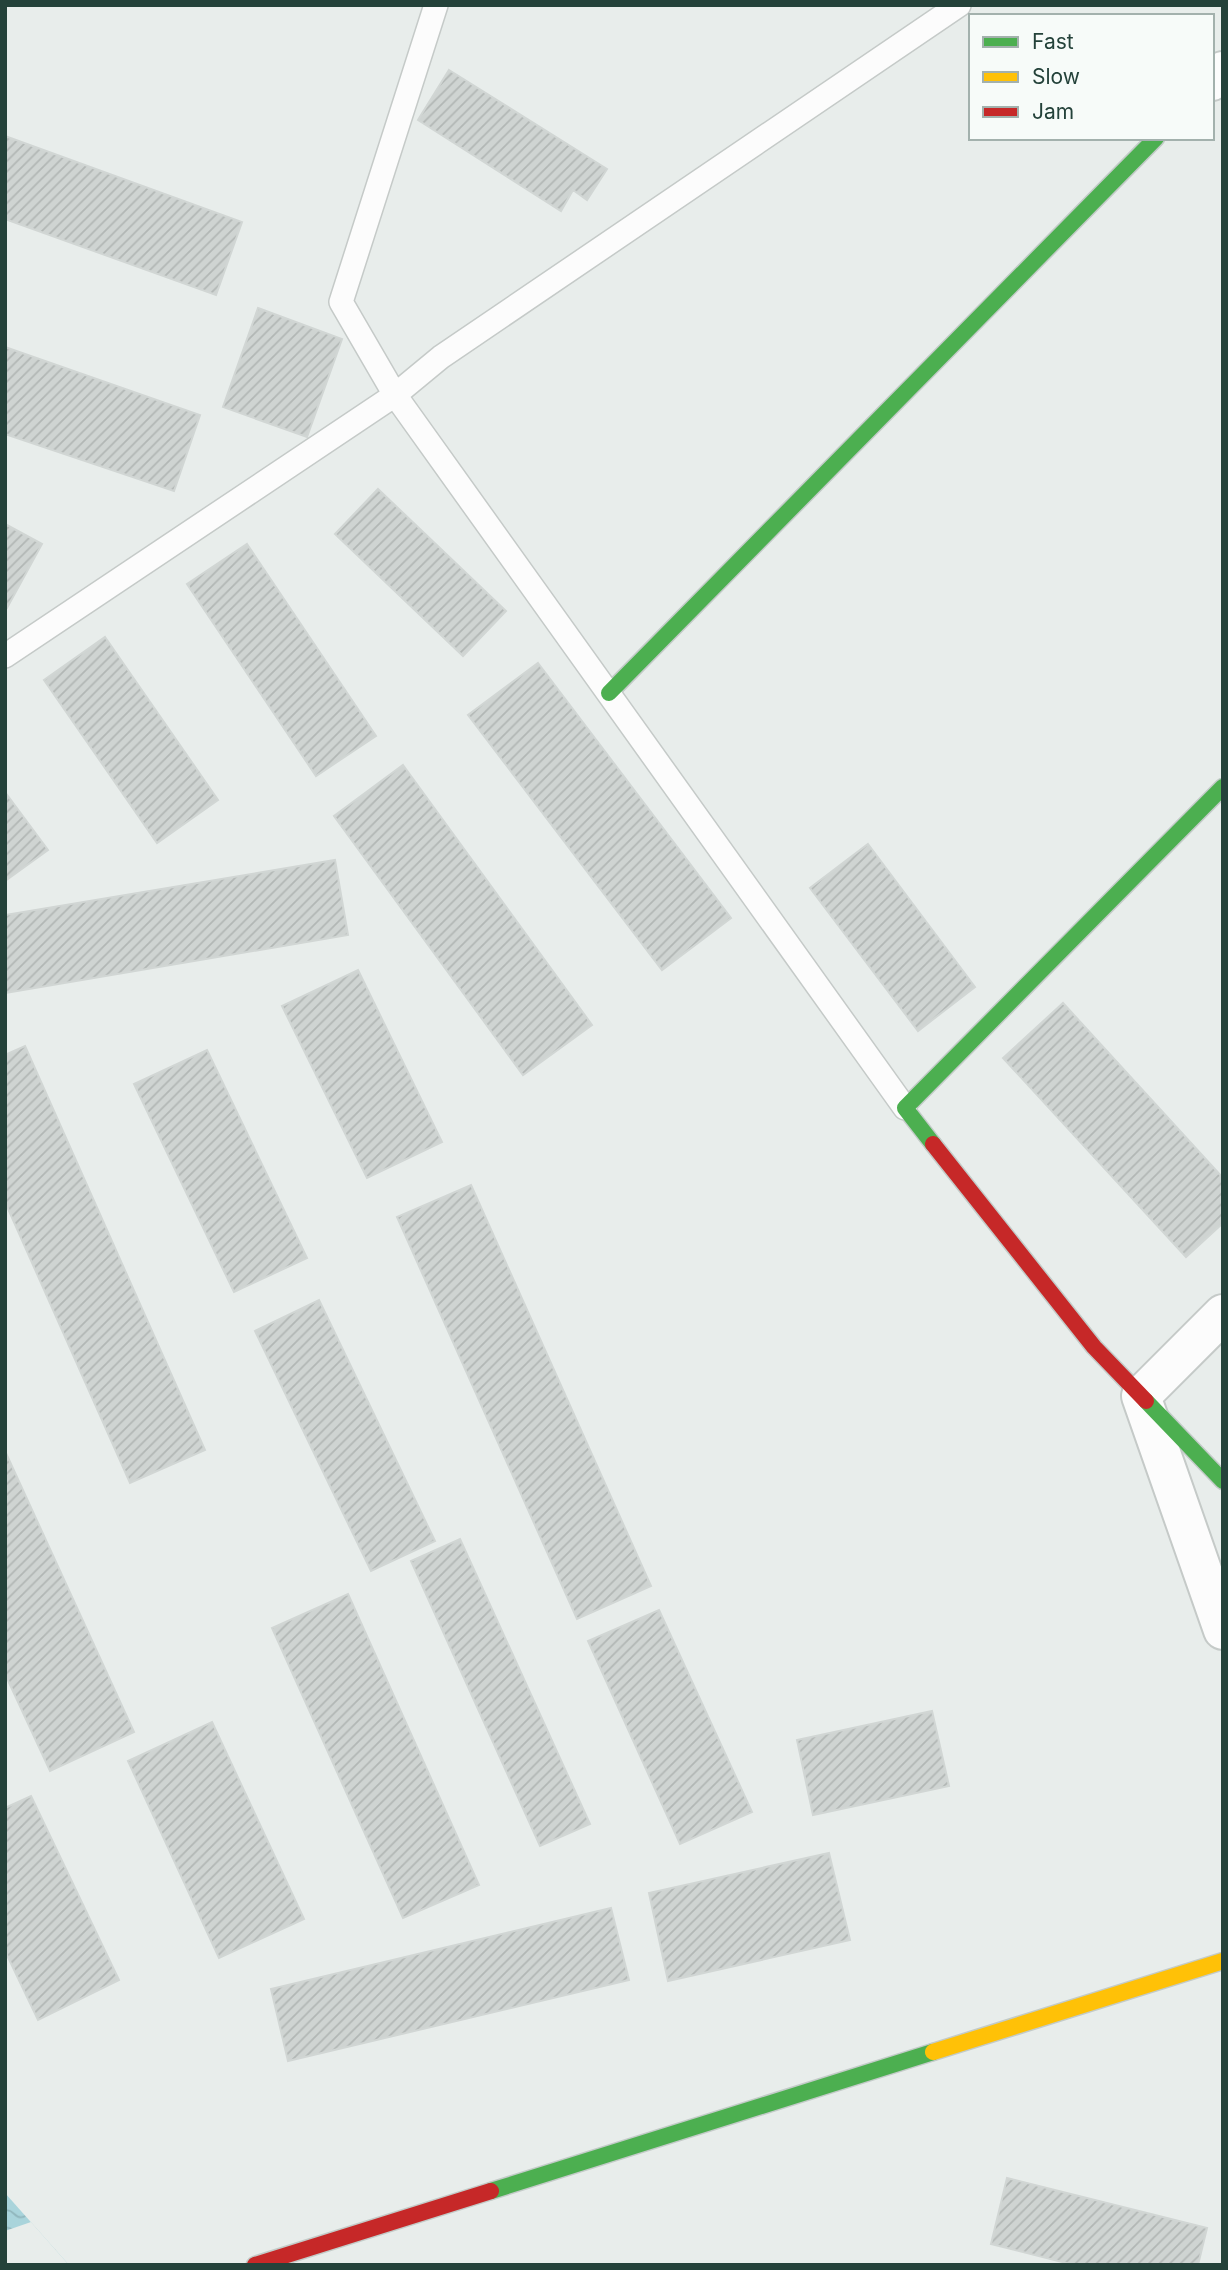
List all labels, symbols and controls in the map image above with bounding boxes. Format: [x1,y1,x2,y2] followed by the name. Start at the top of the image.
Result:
[969,14,1214,140] legend
[1032,29,1074,54] text: Fast
[1032,64,1080,89] text: Slow
[1032,99,1074,124] text: Jam

